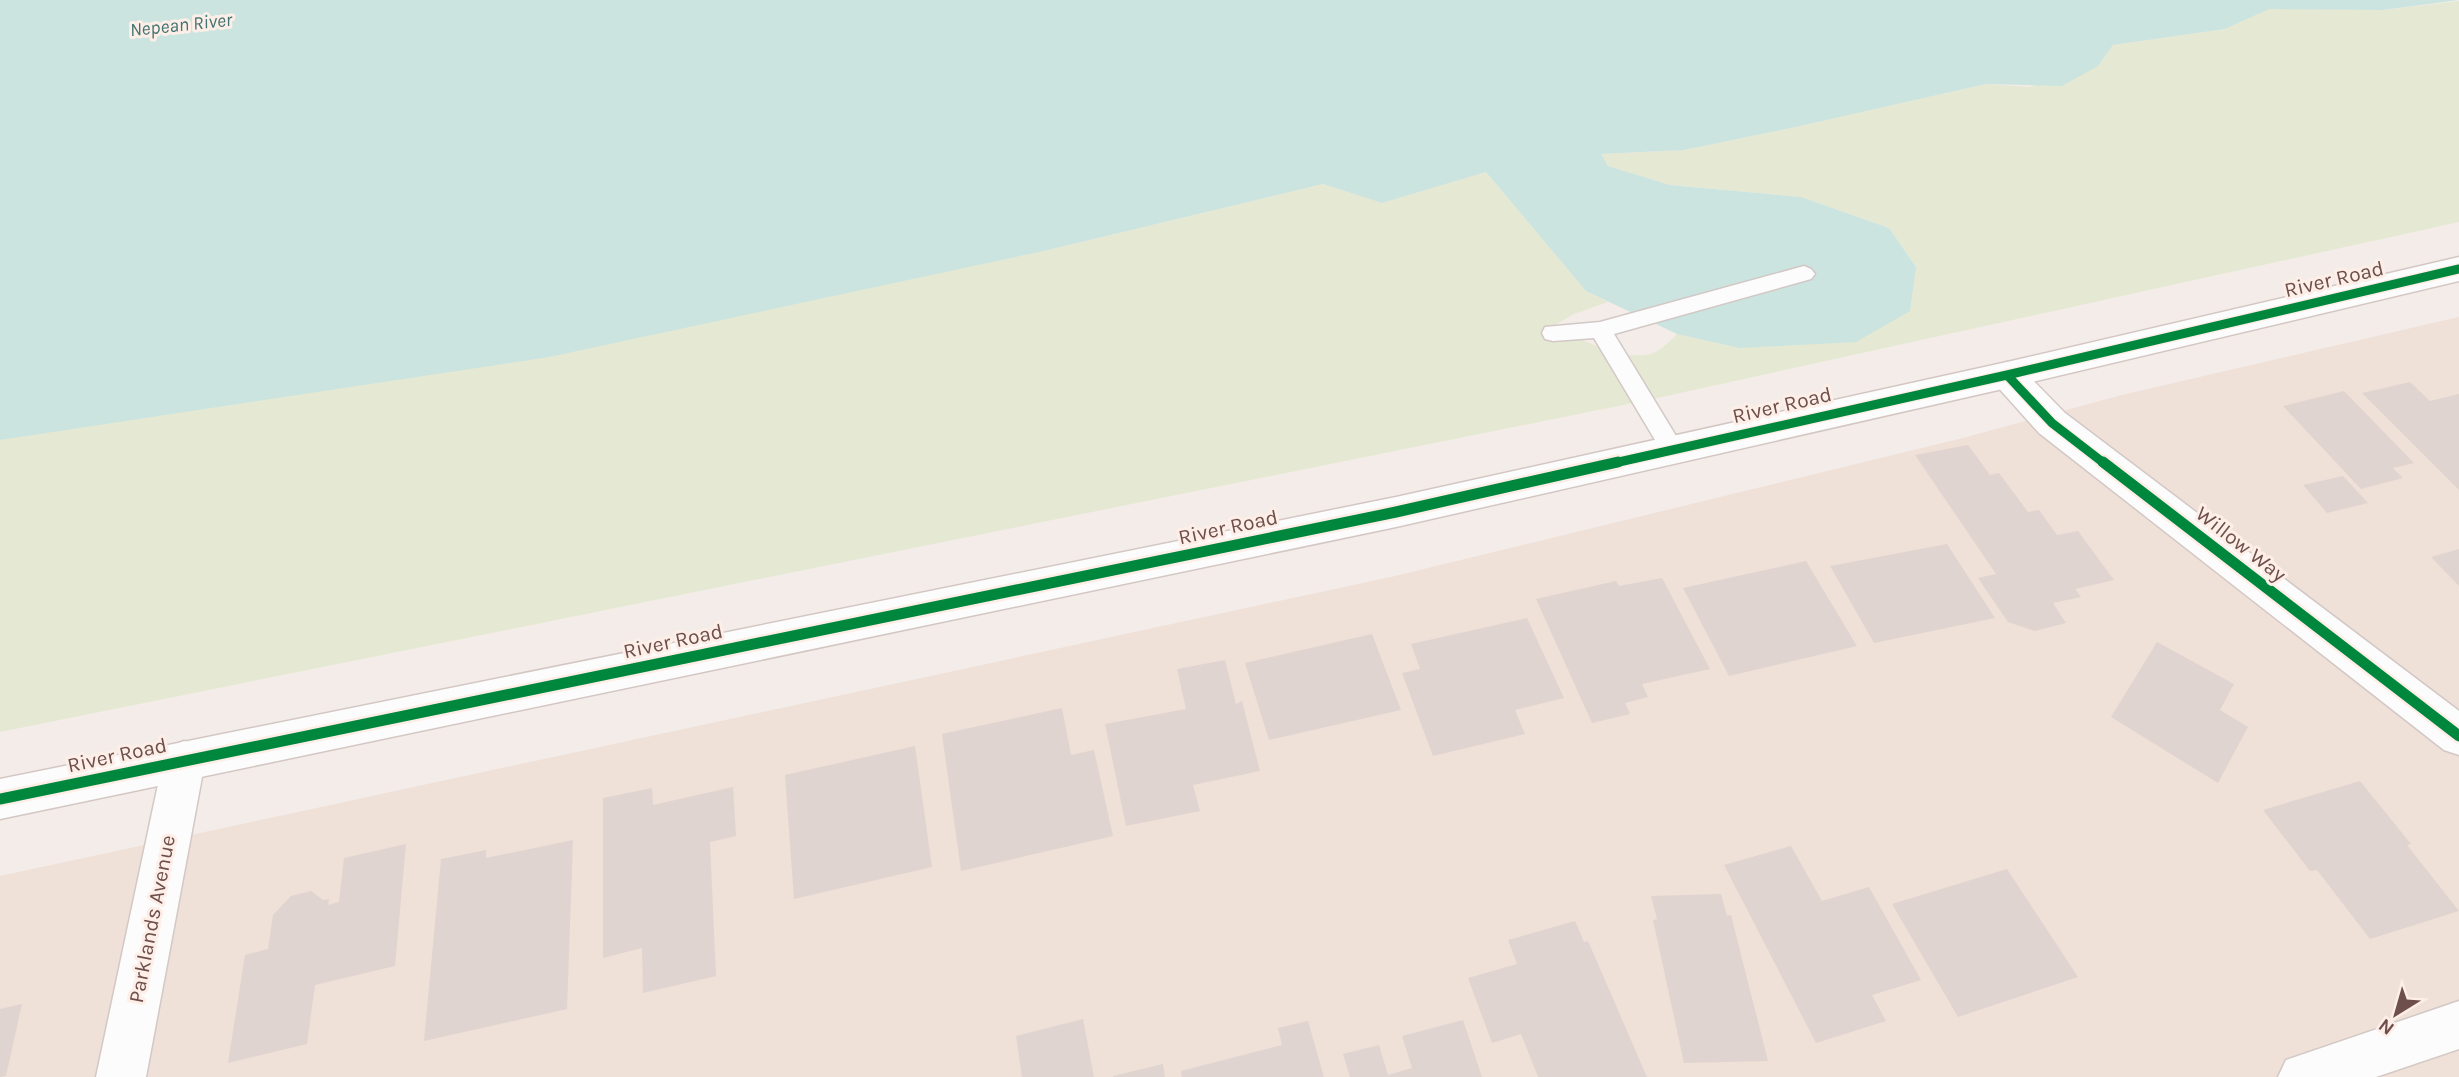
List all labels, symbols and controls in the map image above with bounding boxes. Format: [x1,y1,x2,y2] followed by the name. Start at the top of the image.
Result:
[129,9,235,41] water label: Nepean River
[2282,256,2386,302] street label: River Road
[1730,382,1834,428] street label: River Road
[2191,501,2291,587] street label: Willow Way
[1176,505,1280,549] street label: River Road
[621,619,725,663] street label: River Road
[65,733,169,777] street label: River Road
[124,833,180,1005] street label: Parklands Avenue
[2361,979,2431,1049] north arrow
[2374,1014,2398,1040] text: N

